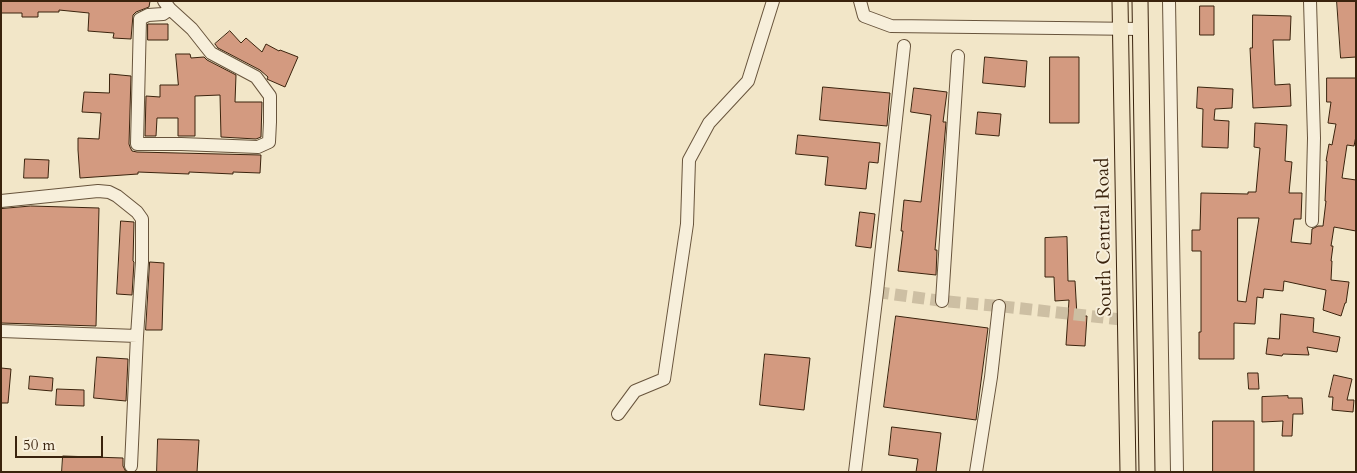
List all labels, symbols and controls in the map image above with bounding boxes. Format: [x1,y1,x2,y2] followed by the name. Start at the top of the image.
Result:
[1092,158,1118,316] street label: South Central Road
[18,426,105,458] scale bar
[23,435,55,455] text: 50 m

